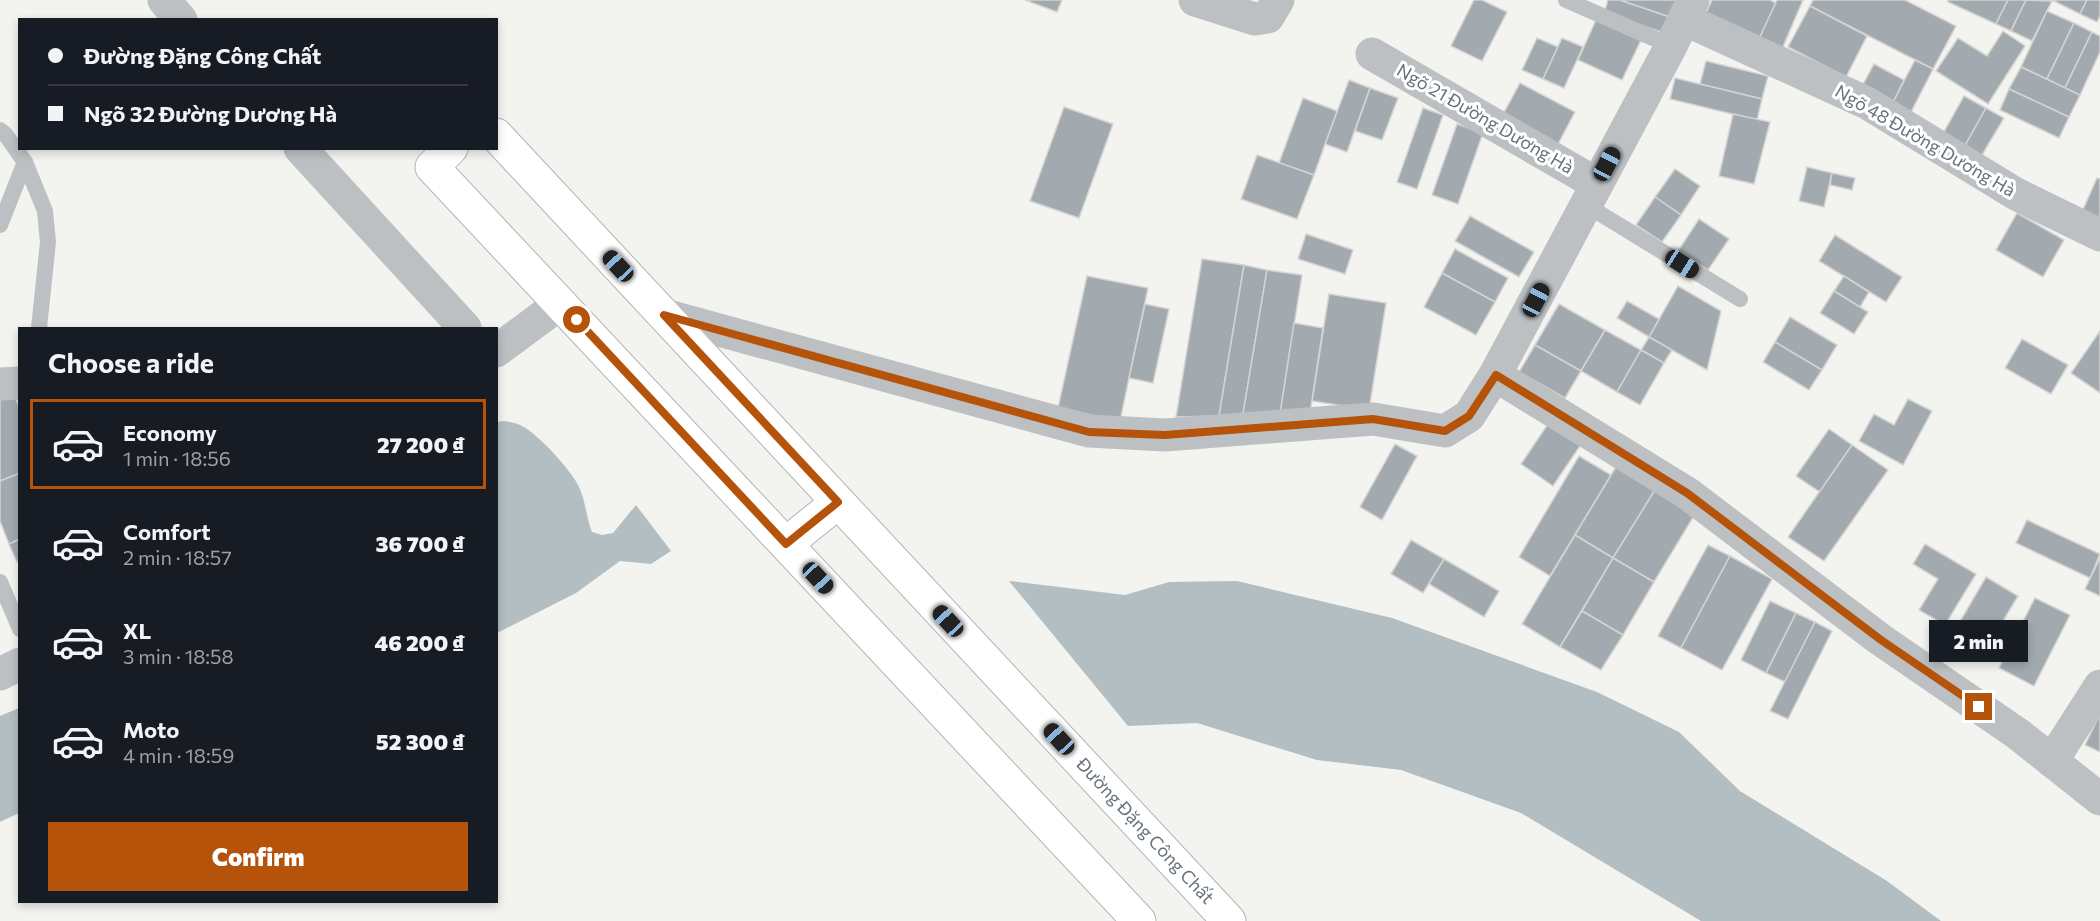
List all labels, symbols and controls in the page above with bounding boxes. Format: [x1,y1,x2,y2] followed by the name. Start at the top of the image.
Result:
[84,42,321,69] text: Đường Đặng Công Chất
[1393,59,1578,178] street label: Ngõ 21 Đường Dương Hà
[1831,79,2020,201] street label: Ngõ 48 Đường Dương Hà
[84,100,337,127] text: Ngõ 32 Đường Dương Hà
[1591,144,1623,184] car
[599,247,637,285] car
[1662,247,1702,281] car
[1520,280,1552,320] car
[563,306,590,333] route start
[48,346,214,379] text: Choose a ride
[51,417,105,471] icon: car
[123,419,217,446] text: Economy
[377,431,465,458] text: 27 200 ₫
[123,446,231,470] text: 1 min · 18:56
[51,516,105,570] icon: car
[123,518,211,545] text: Comfort
[376,530,465,557] text: 36 700 ₫
[123,545,232,569] text: 2 min · 18:57
[799,559,837,597] car
[929,602,967,640] car
[51,615,105,669] icon: car
[123,617,151,644] text: XL
[1930,620,2028,662] callout: 2 min
[375,629,465,656] text: 46 200 ₫
[1953,629,2004,653] text: 2 min
[123,644,234,668] text: 3 min · 18:58
[1965,693,1992,720] route end
[51,714,105,768] icon: car
[123,716,179,743] text: Moto
[1040,720,1078,758] car
[376,728,465,755] text: 52 300 ₫
[123,743,234,767] text: 4 min · 18:59
[1072,752,1219,908] street label: Đường Đặng Công Chất
[48,822,468,891] button: Confirm

